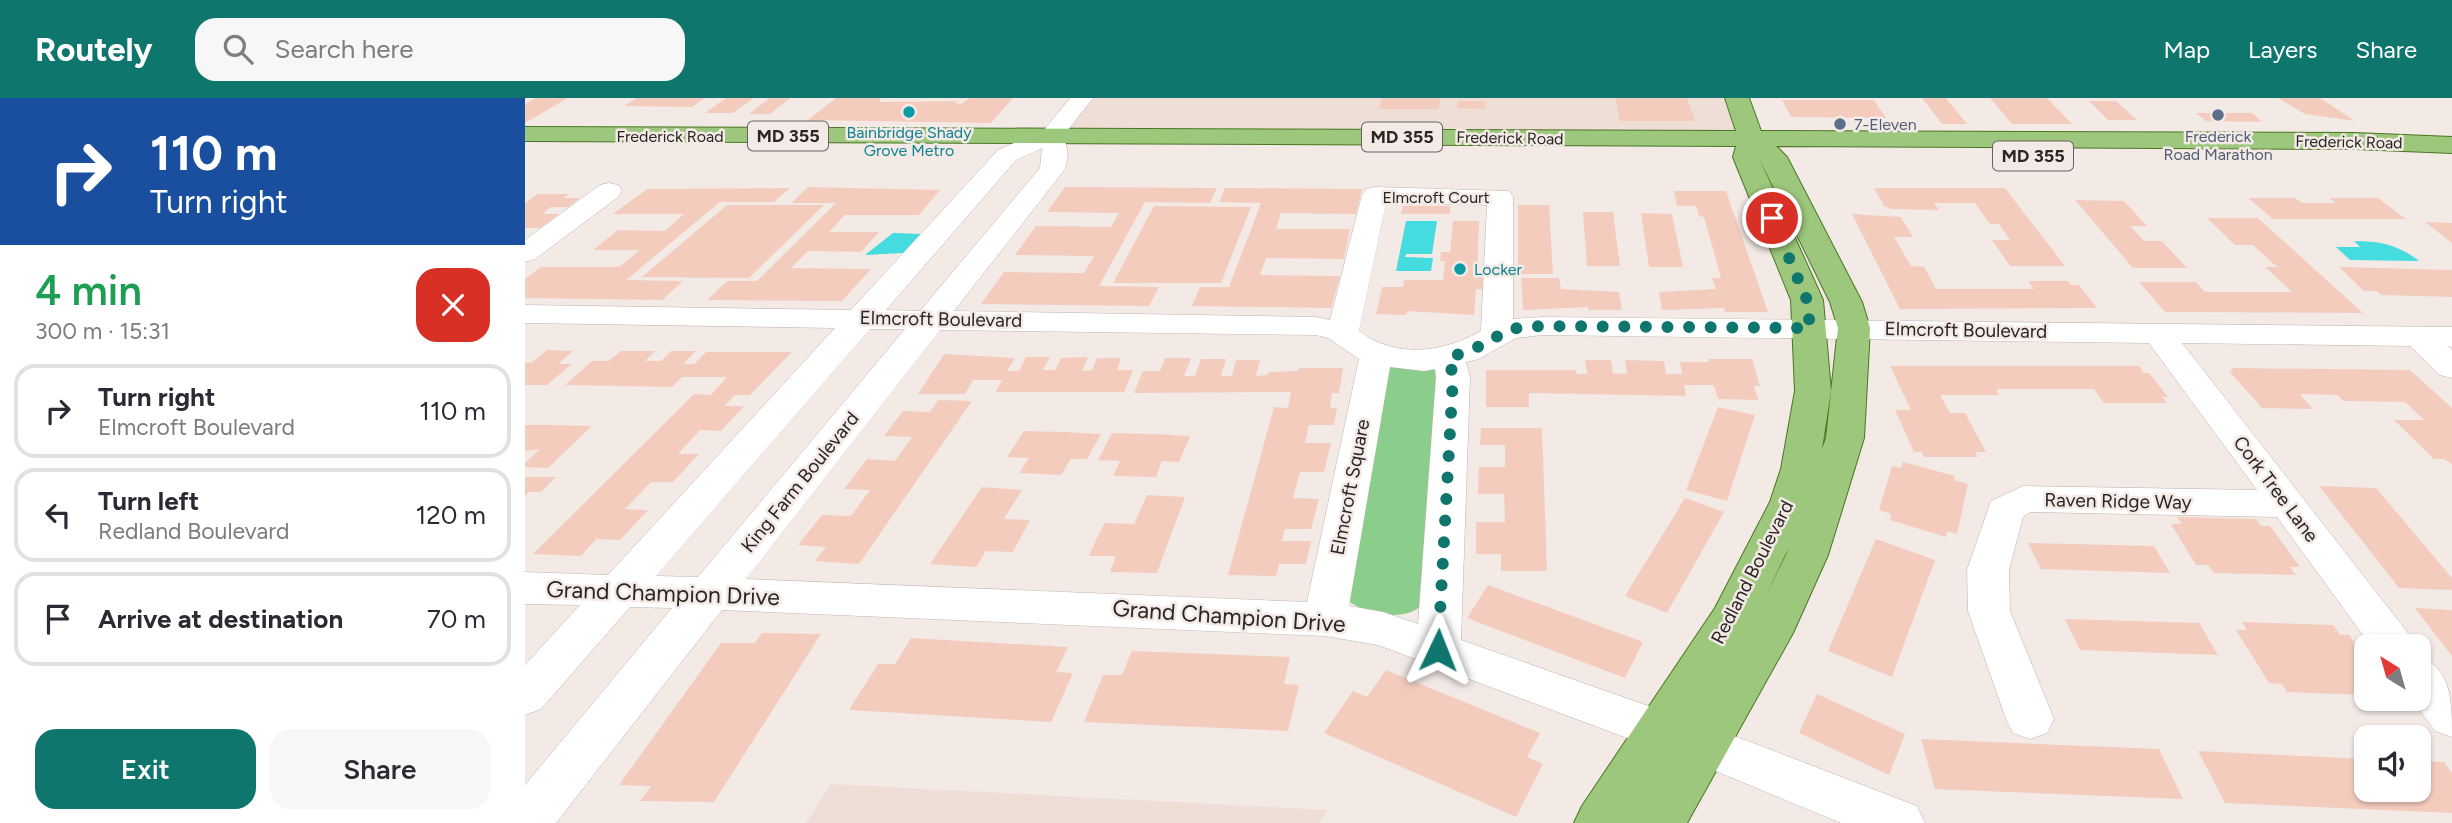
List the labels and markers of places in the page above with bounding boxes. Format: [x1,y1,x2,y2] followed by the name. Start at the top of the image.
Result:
[901,104,917,120] marker: Bainbridge Shady Grove Metro
[2210,107,2226,123] marker: Frederick Road Marathon
[1854,115,1917,134] place label: 7-Eleven
[1832,116,1848,132] marker: 7-Eleven
[846,123,972,160] place label: Bainbridge Shady Grove Metro
[2163,127,2273,164] place label: Frederick Road Marathon
[1742,188,1802,248] pin
[1474,260,1523,279] place label: Locker
[1452,261,1468,277] marker: Locker

